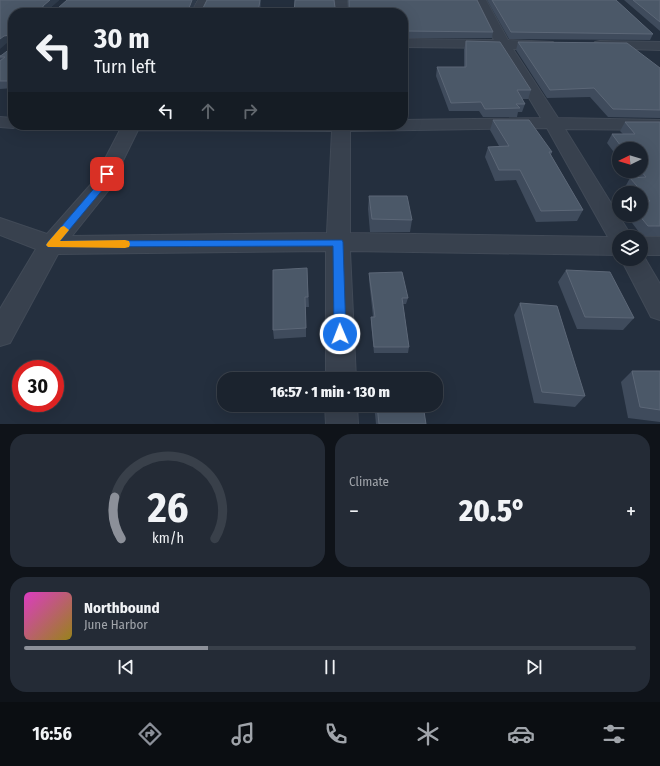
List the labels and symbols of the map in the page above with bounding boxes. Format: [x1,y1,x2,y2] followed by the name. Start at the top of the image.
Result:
[612,142,648,178] north arrow
[90,157,124,191] pin
[319,313,361,355] position arrow
[12,360,64,412] speed limit sign: 30

